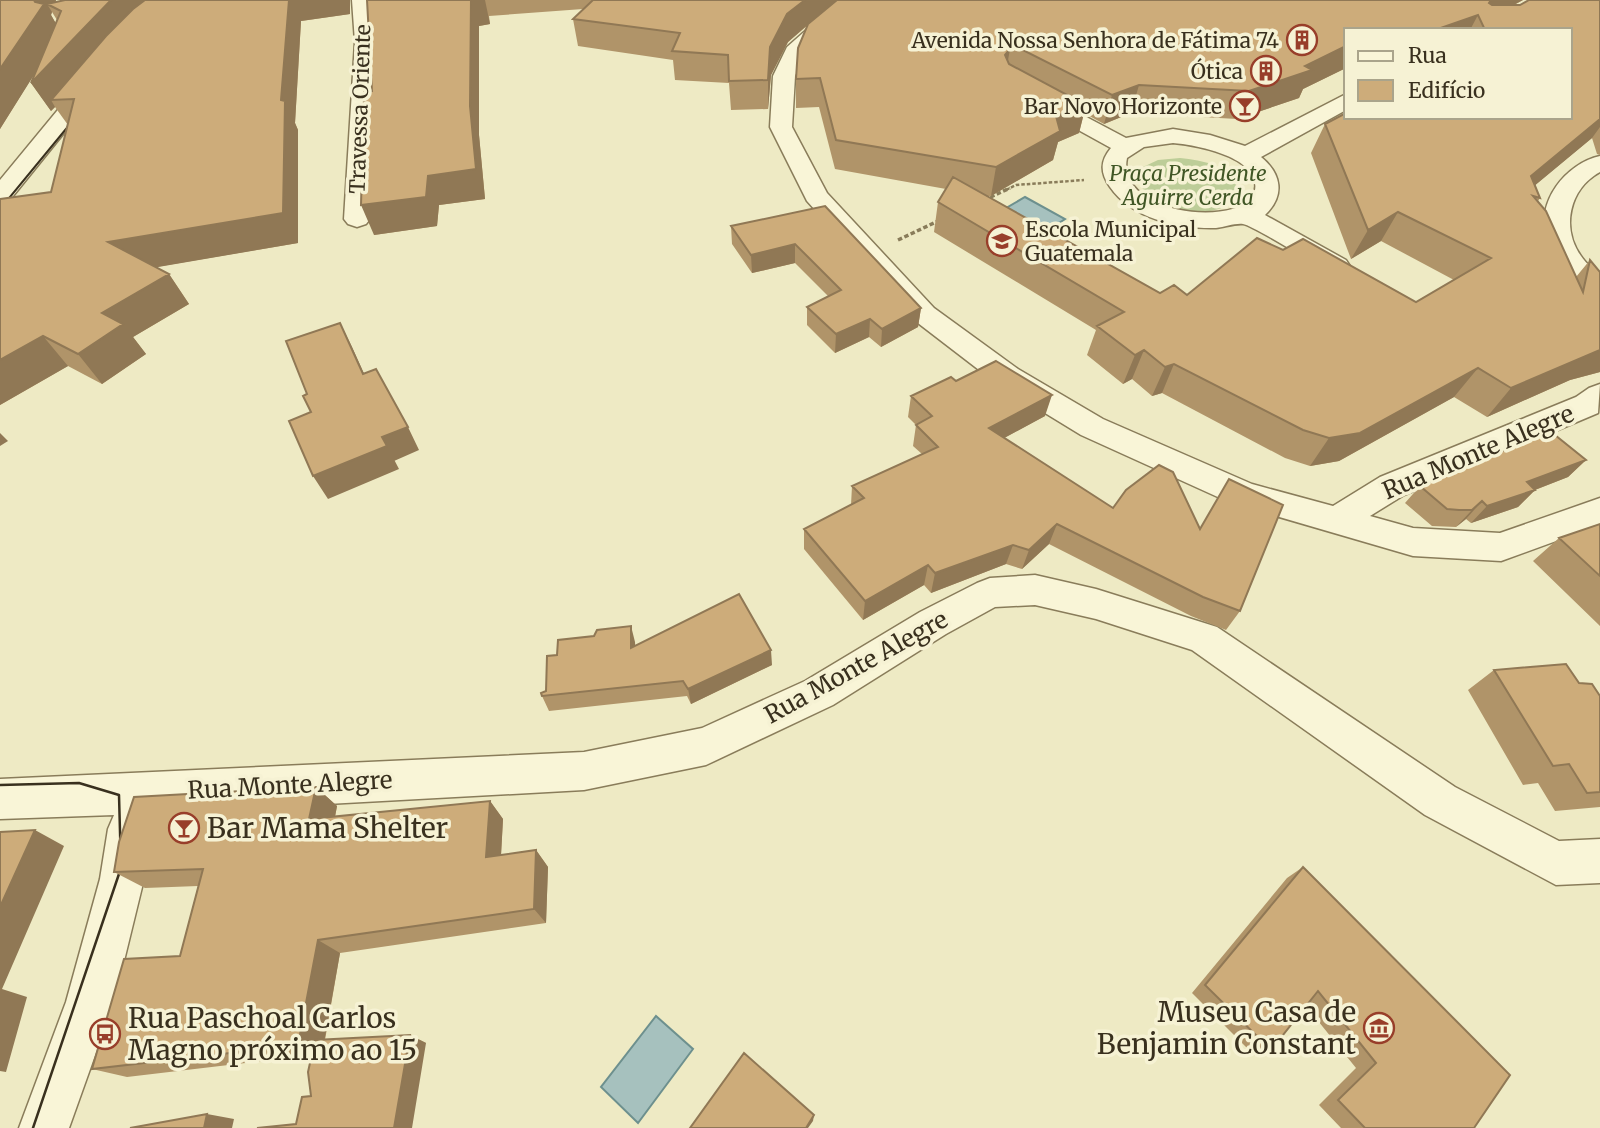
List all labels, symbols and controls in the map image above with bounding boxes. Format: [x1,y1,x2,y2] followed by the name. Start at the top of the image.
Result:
[1285,23,1319,57] building icon: Avenida Nossa Senhora de Fátima 74
[344,24,376,194] street label: Travessa Oriente
[910,27,1279,54] place label: Avenida Nossa Senhora de Fátima 74
[1344,28,1572,119] legend
[1408,42,1447,69] text: Rua
[1249,54,1283,88] building icon: Ótica
[1191,58,1243,85] place label: Ótica
[1408,77,1485,104] text: Edifício
[1228,89,1262,123] bar icon: Bar Novo Horizonte
[1024,93,1222,120] place label: Bar Novo Horizonte
[1109,160,1267,211] park label: Praça Presidente Aguirre Cerda
[1025,216,1197,267] place label: Escola Municipal Guatemala
[985,224,1019,258] school or university icon: Escola Municipal Guatemala
[1378,398,1578,506] street label: Rua Monte Alegre
[759,604,953,730] street label: Rua Monte Alegre
[187,764,393,806] street label: Rua Monte Alegre
[207,810,448,846] place label: Bar Mama Shelter
[167,811,201,845] bar icon: Bar Mama Shelter
[1097,994,1356,1062] place label: Museu Casa de Benjamin Constant
[128,1000,417,1068] place label: Rua Paschoal Carlos Magno próximo ao 15
[1362,1011,1396,1045] museum icon: Museu Casa de Benjamin Constant
[88,1017,122,1051] bus stop icon: Rua Paschoal Carlos Magno próximo ao 15

